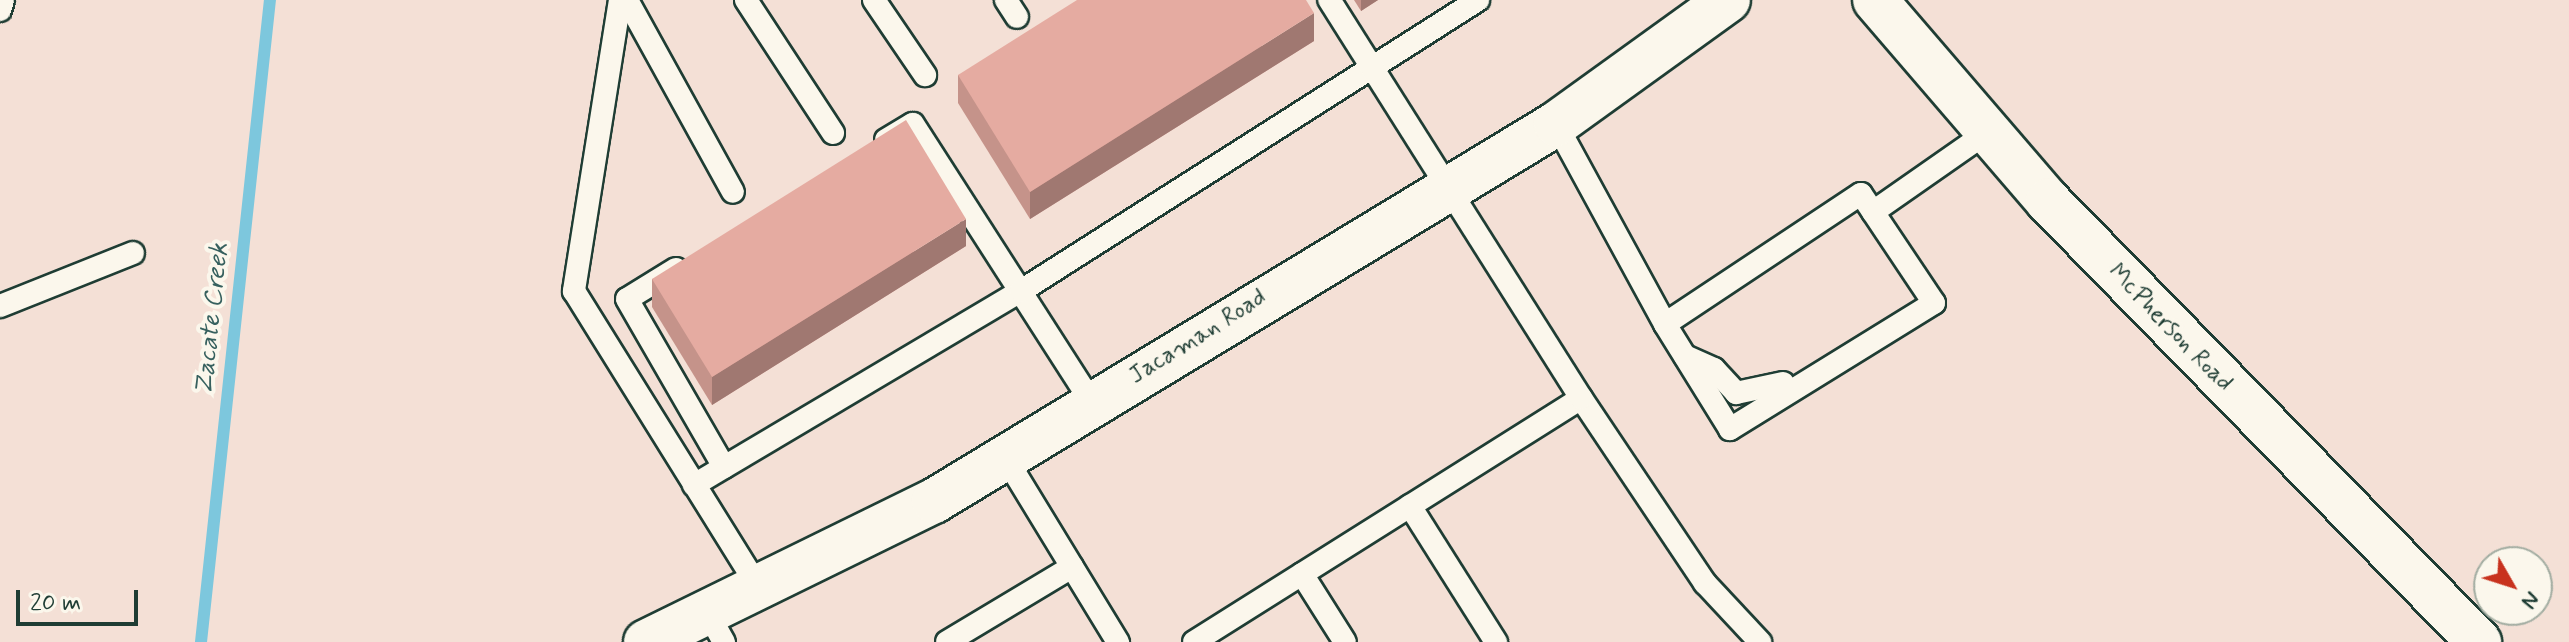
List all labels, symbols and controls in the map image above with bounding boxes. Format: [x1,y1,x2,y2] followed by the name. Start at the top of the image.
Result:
[190,241,236,397] water label: Zacate Creek
[2102,258,2238,398] street label: McPherson Road
[1124,283,1272,391] street label: Jacaman Road
[2473,546,2553,626] north arrow
[20,574,142,624] scale bar
[2515,585,2546,614] text: N
[30,588,81,619] text: 20 m

